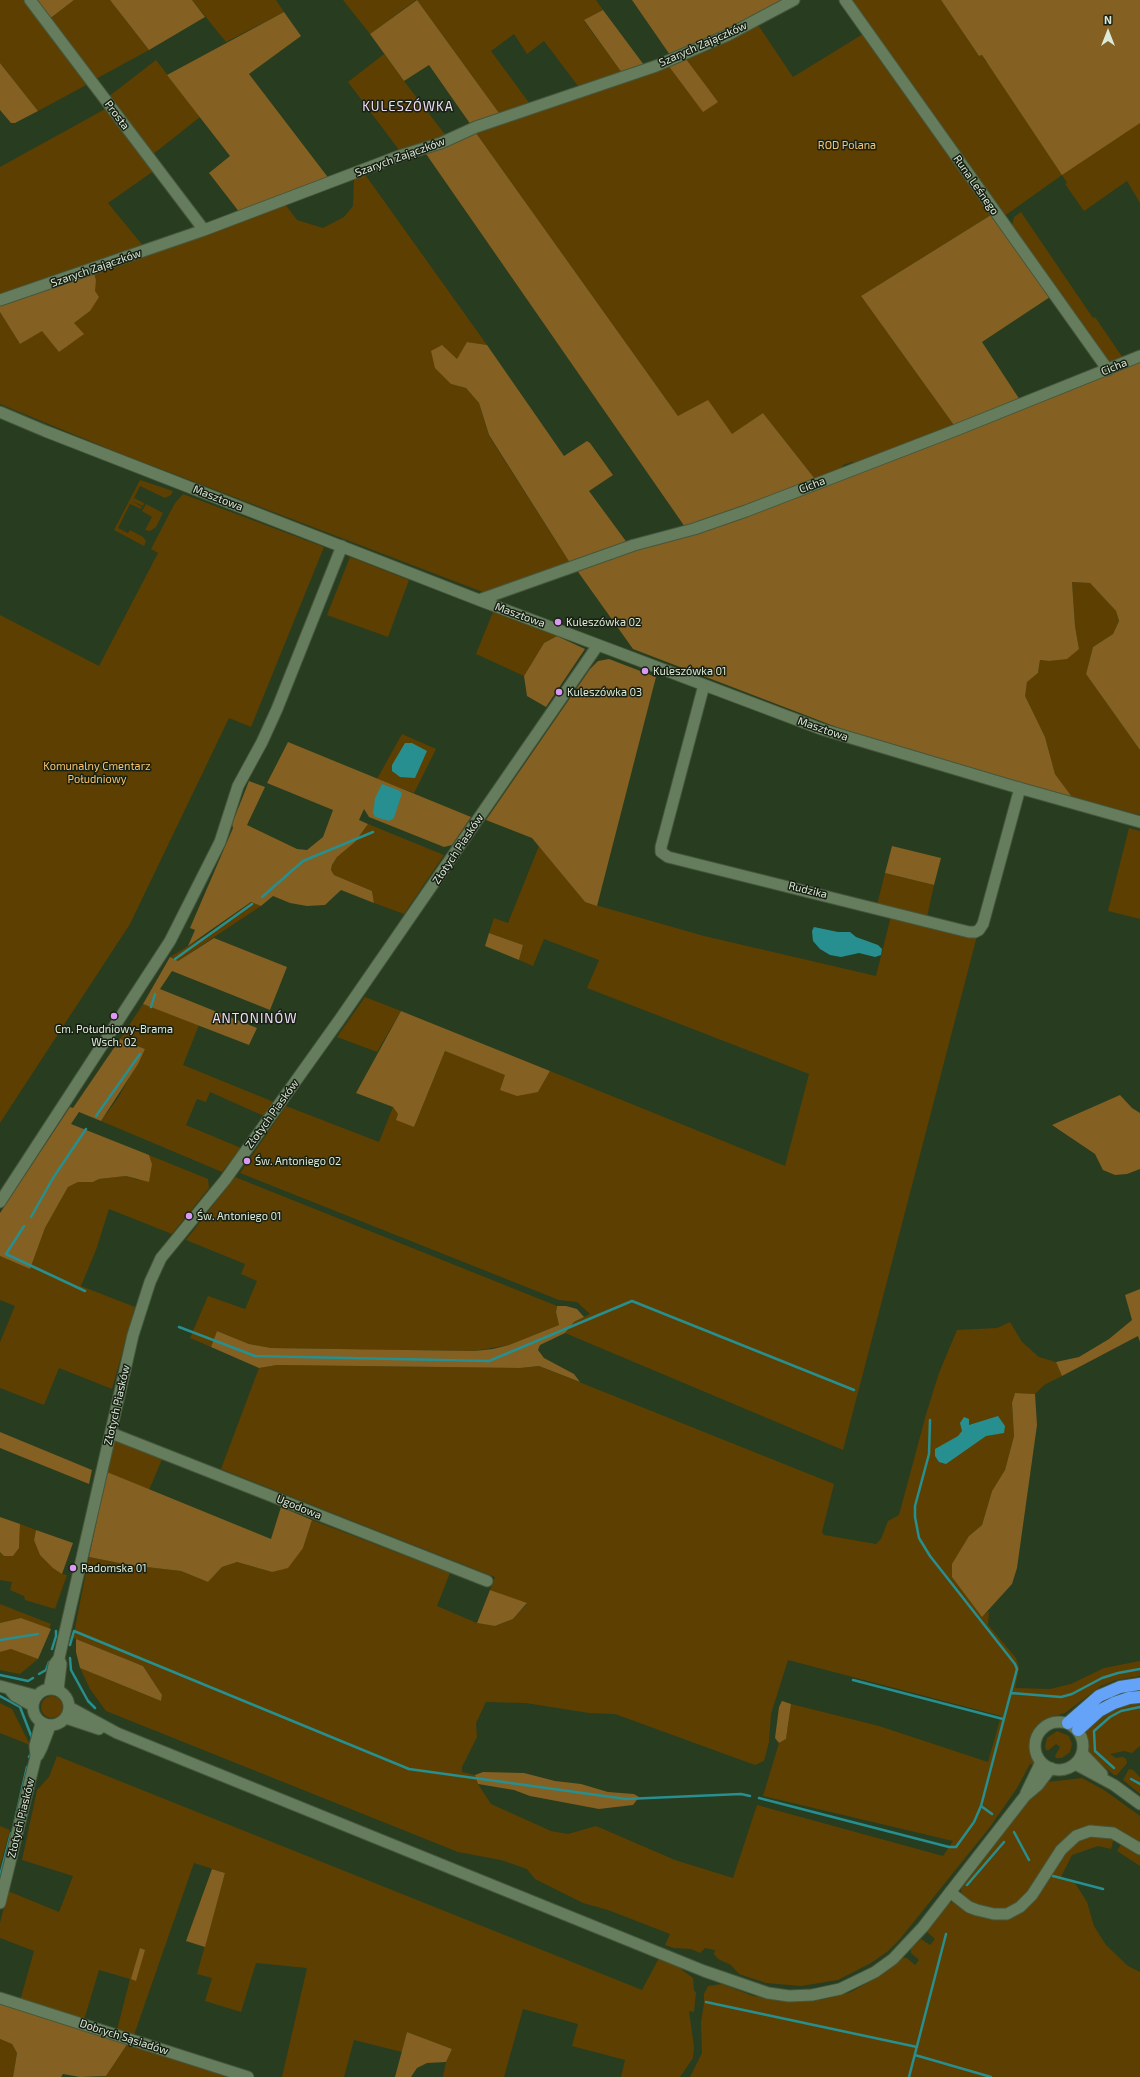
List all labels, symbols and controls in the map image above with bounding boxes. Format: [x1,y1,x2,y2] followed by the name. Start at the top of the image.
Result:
[1088,12,1128,52] north arrow
[1104,13,1112,26] text: N
[657,19,749,69] street label: Szarych Zajączków
[102,98,132,132] street label: Prosta
[362,99,454,115] district label: KULESZÓWKA
[353,135,447,179] street label: Szarych Zajączków
[818,138,876,152] park label: ROD Polana
[951,153,1001,217] street label: Runa Leśnego
[49,246,143,290] street label: Szarych Zajączków
[1099,356,1129,378] street label: Cicha
[797,474,827,496] street label: Cicha
[191,482,245,514] street label: Masztowa
[493,600,547,630] street label: Masztowa
[566,615,641,629] place label: Kuleszówka 02
[553,617,563,627] marker: Kuleszówka 02
[653,664,726,678] place label: Kuleszówka 01
[640,666,650,676] marker: Kuleszówka 01
[567,685,642,699] place label: Kuleszówka 03
[554,687,564,697] marker: Kuleszówka 03
[796,714,850,744] street label: Masztowa
[43,759,151,785] park label: Komunalny Cmentarz Południowy
[430,811,486,887] street label: Złotych Piasków
[787,879,829,901] street label: Rudzika
[109,1011,119,1021] marker: Cm. Południowy-Brama Wsch. 02
[212,1011,298,1027] district label: ANTONINÓW
[55,1022,173,1048] place label: Cm. Południowy-Brama Wsch. 02
[243,1077,301,1151] street label: Złotych Piasków
[255,1154,341,1168] place label: Św. Antoniego 02
[242,1156,252,1166] marker: Św. Antoniego 02
[197,1209,281,1223] place label: Św. Antoniego 01
[184,1211,194,1221] marker: Św. Antoniego 01
[101,1364,133,1446] street label: Złotych Piasków
[275,1492,323,1522] street label: Ugodowa
[81,1561,147,1575] place label: Radomska 01
[68,1563,78,1573] marker: Radomska 01
[5,1777,37,1859] street label: Złotych Piasków
[78,2016,170,2058] street label: Dobrych Sąsiadów

